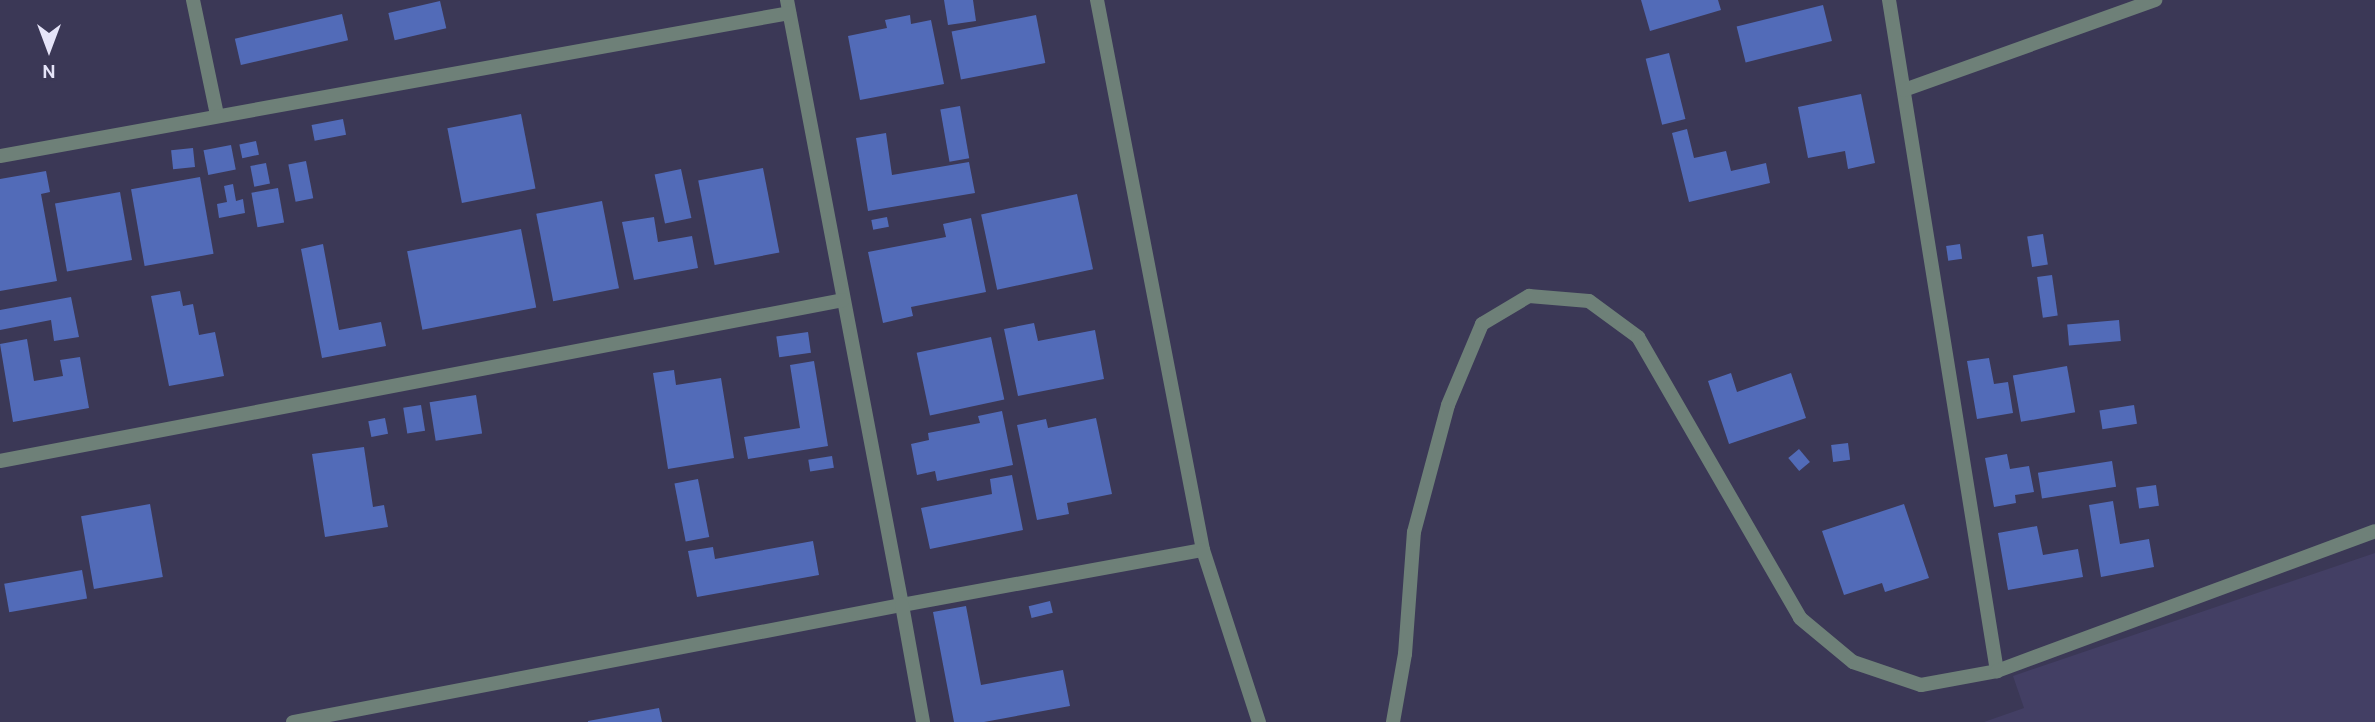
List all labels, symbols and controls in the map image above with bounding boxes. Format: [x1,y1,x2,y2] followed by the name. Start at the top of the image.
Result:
[14,14,84,84] north arrow
[42,58,56,82] text: N

